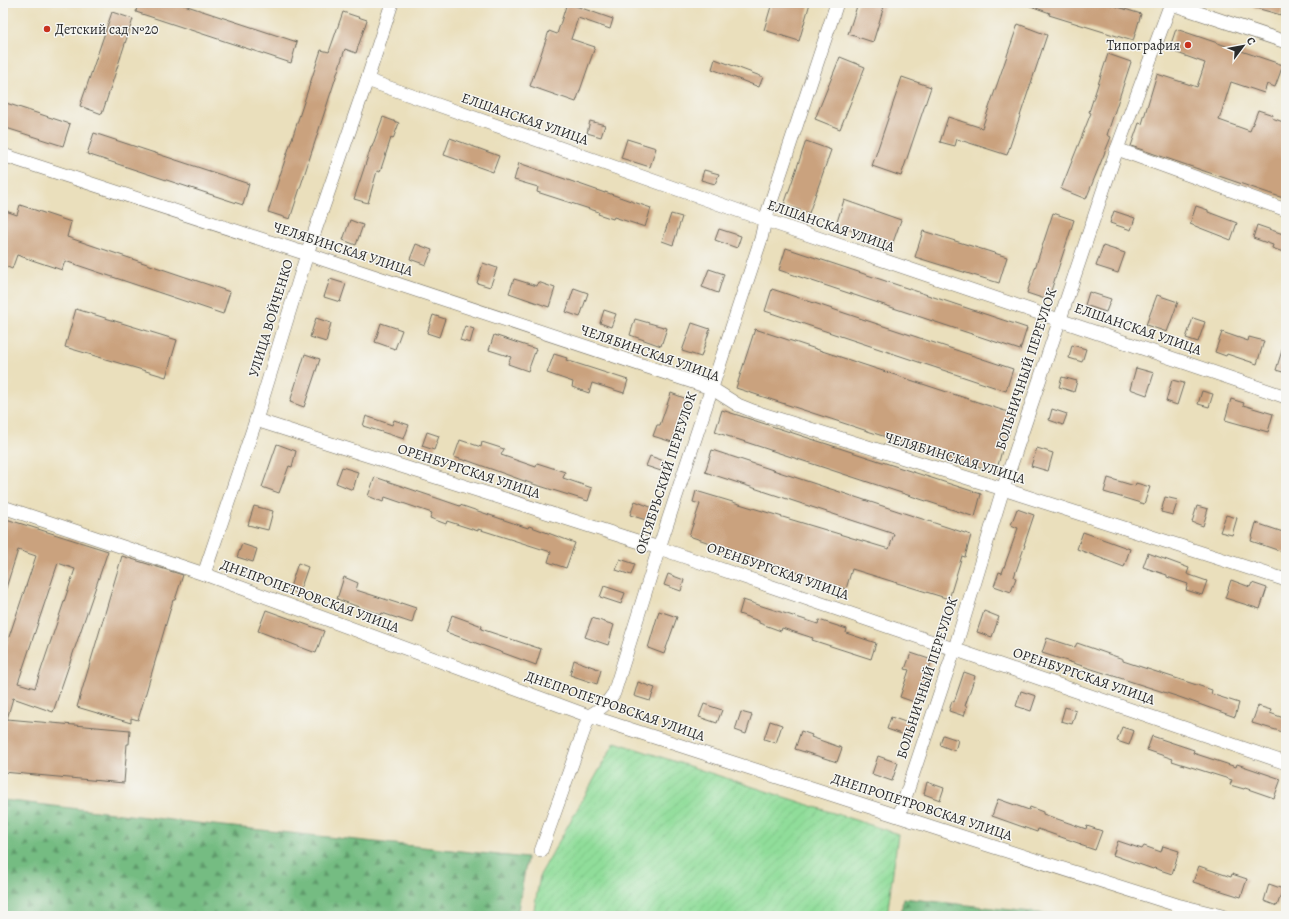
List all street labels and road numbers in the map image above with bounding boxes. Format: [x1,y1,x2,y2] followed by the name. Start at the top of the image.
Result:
[459,88,592,150] street label: ЕЛШАНСКАЯ УЛИЦА
[765,195,898,257] street label: ЕЛШАНСКАЯ УЛИЦА
[271,217,416,281] street label: ЧЕЛЯБИНСКАЯ УЛИЦА
[244,256,298,379] street label: УЛИЦА ВОЙЧЕНКО
[991,286,1061,452] street label: БОЛЬНИЧНЫЙ ПЕРЕУЛОК
[1072,298,1205,360] street label: ЕЛШАНСКАЯ УЛИЦА
[578,320,723,386] street label: ЧЕЛЯБИНСКАЯ УЛИЦА
[631,389,701,557] street label: ОКТЯБРЬСКИЙ ПЕРЕУЛОК
[882,428,1028,489] street label: ЧЕЛЯБИНСКАЯ УЛИЦА
[395,439,544,503] street label: ОРЕНБУРГСКАЯ УЛИЦА
[704,538,852,605] street label: ОРЕНБУРГСКАЯ УЛИЦА
[218,555,403,638] street label: ДНЕПРОПЕТРОВСКАЯ УЛИЦА
[892,595,962,761] street label: БОЛЬНИЧНЫЙ ПЕРЕУЛОК
[1010,643,1158,710] street label: ОРЕНБУРГСКАЯ УЛИЦА
[523,666,708,746] street label: ДНЕПРОПЕТРОВСКАЯ УЛИЦА
[829,769,1016,845] street label: ДНЕПРОПЕТРОВСКАЯ УЛИЦА

